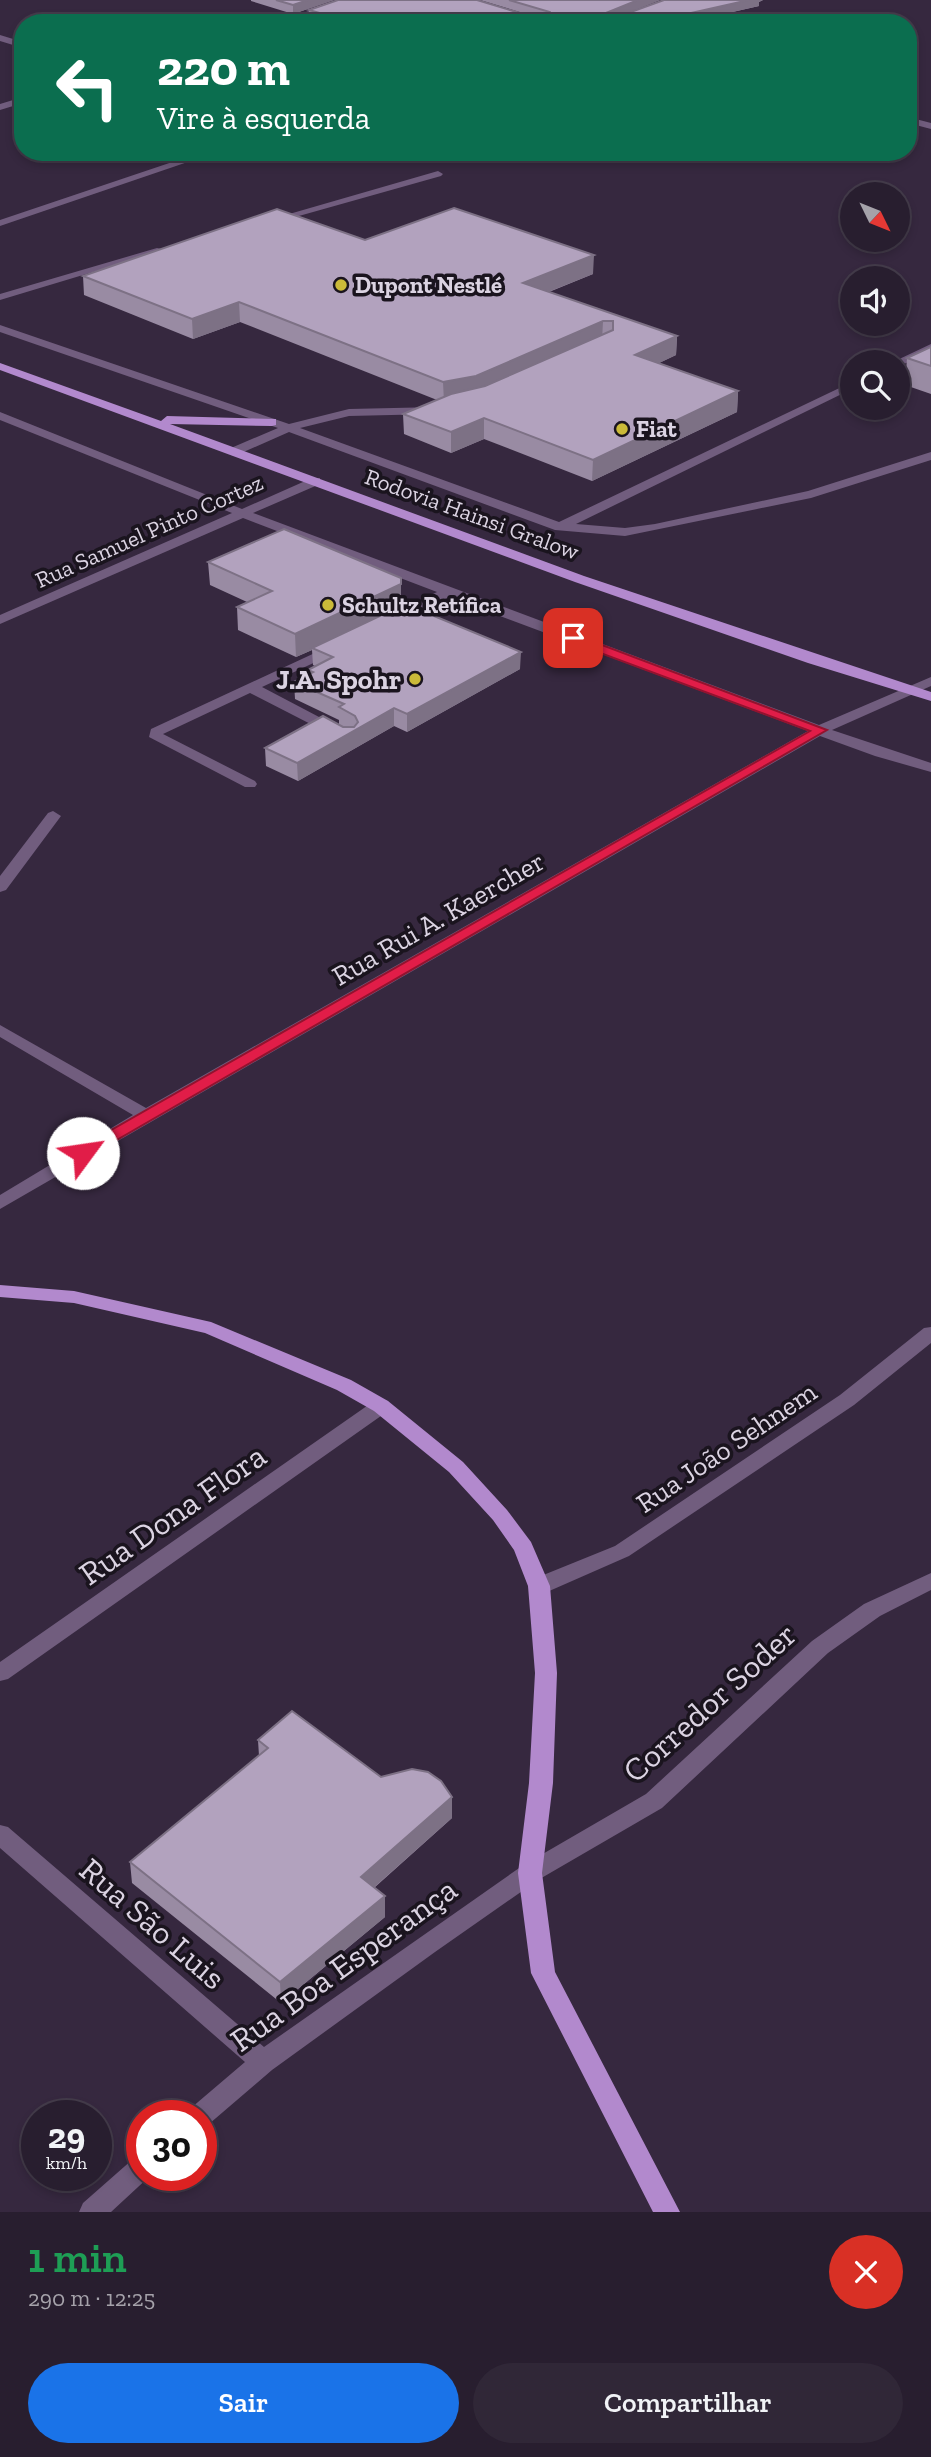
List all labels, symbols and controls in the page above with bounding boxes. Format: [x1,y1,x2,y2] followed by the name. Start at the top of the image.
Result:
[157,39,290,98] text: 220 m
[42,42,133,133] icon: left
[157,99,370,137] text: Vire à esquerda
[840,182,910,252] north arrow
[840,182,910,420] map controls
[840,266,910,336] button: sound
[355,271,502,299] place label: Dupont Nestlé
[333,277,349,293] marker: Dupont Nestlé
[840,350,910,420] button: search
[636,415,678,443] place label: Fiat
[614,421,630,437] marker: Fiat
[361,462,583,566] street label: Rodovia Hainsi Gralow
[31,468,268,594] street label: Rua Samuel Pinto Cortez
[342,591,502,619] place label: Schultz Retífica
[320,597,336,613] marker: Schultz Retífica
[543,608,603,668] pin
[554,619,592,657] icon: arrive
[276,663,401,696] place label: J.A. Spohr
[407,671,423,687] marker: J.A. Spohr
[326,844,550,993] street label: Rua Rui A. Kaercher
[46,1116,120,1190] position arrow
[630,1375,823,1520] street label: Rua João Sehnem
[72,1436,273,1593] street label: Rua Dona Flora
[615,1614,804,1790] street label: Corredor Soder
[72,1850,233,1997] street label: Rua São Luis
[223,1869,464,2060] street label: Rua Boa Esperança
[126,2100,217,2191] speed limit sign: 30
[48,2115,85,2157] text: 29
[46,2152,87,2174] text: km/h
[28,2232,127,2283] text: 1 min
[829,2235,903,2309] button: close
[28,2284,155,2312] text: 290 m · 12:25
[28,2363,459,2443] button: Sair
[473,2363,903,2443] button: Compartilhar

